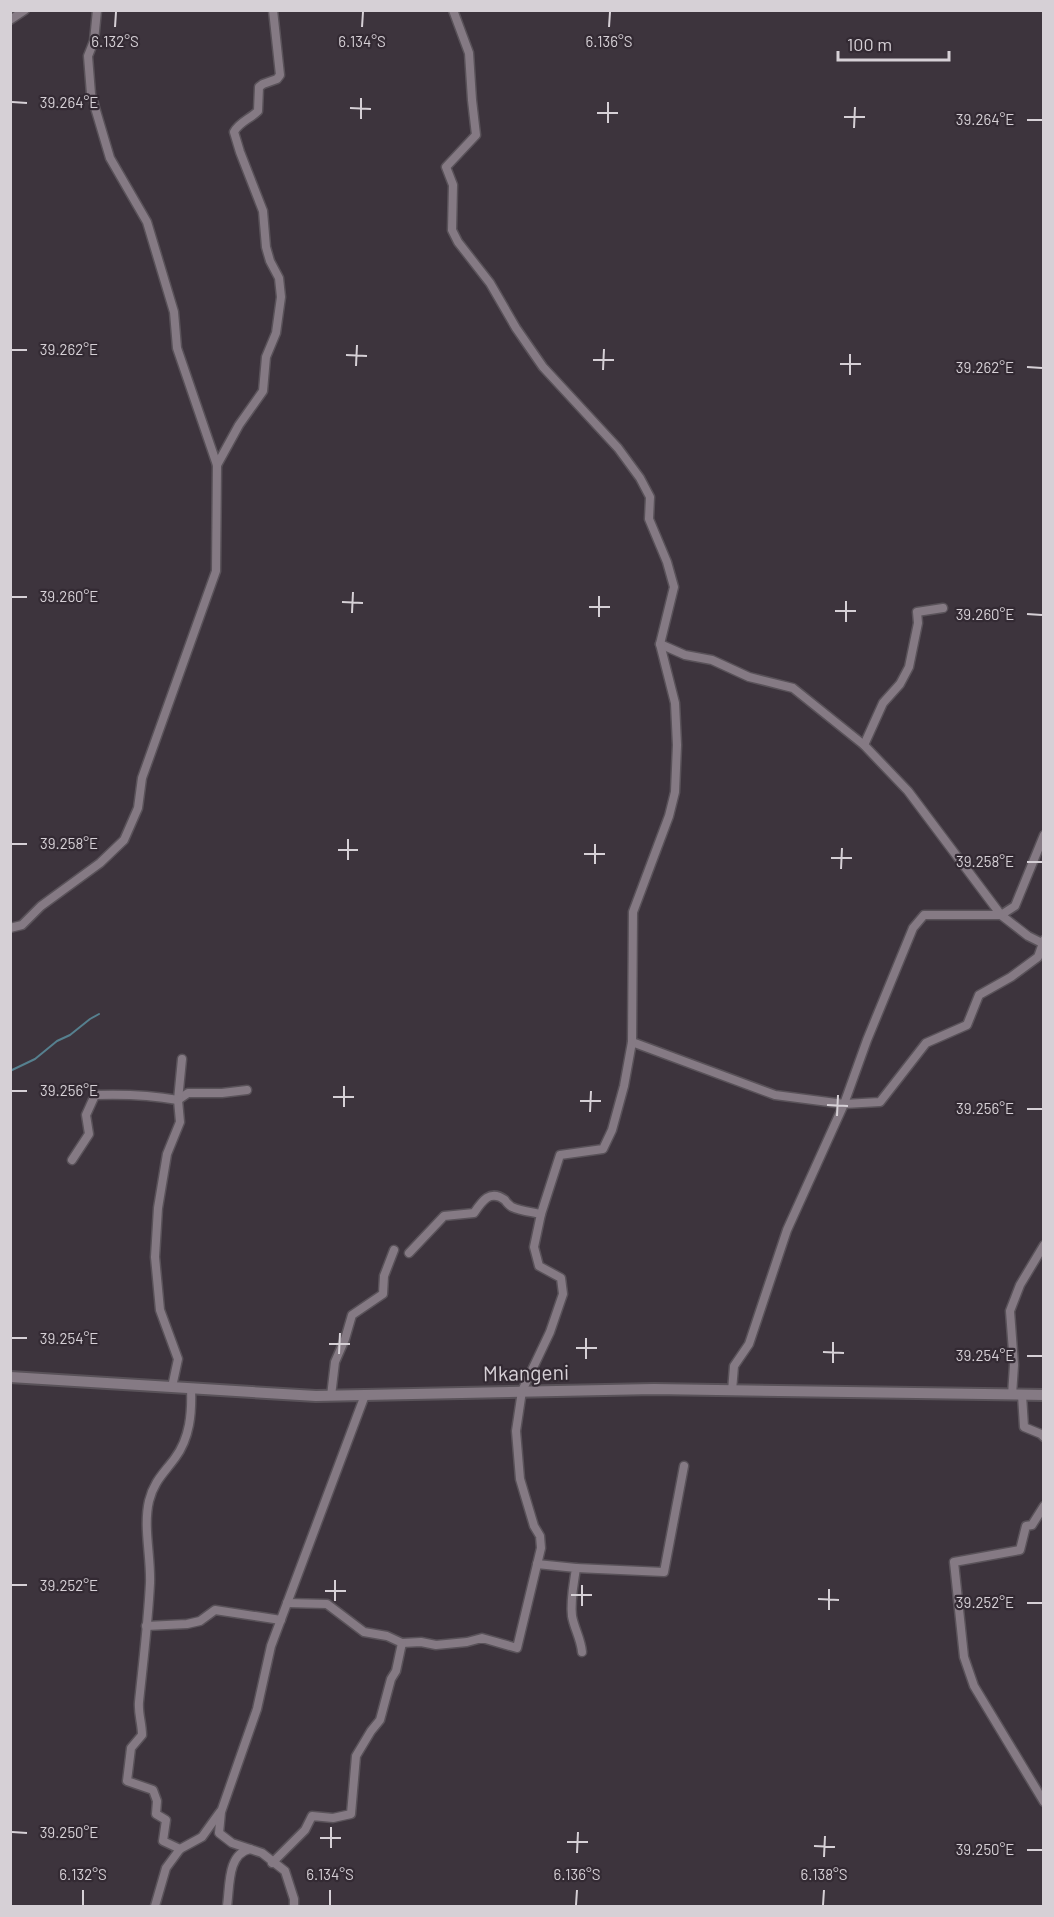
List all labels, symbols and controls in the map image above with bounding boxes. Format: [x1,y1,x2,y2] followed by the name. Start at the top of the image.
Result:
[838,24,949,62] scale bar
[91,32,139,50] text: 6.132°S
[338,32,386,50] text: 6.134°S
[585,32,633,50] text: 6.136°S
[847,33,892,55] text: 100 m
[40,93,98,111] text: 39.264°E
[956,110,1014,128] text: 39.264°E
[40,340,98,358] text: 39.262°E
[956,358,1014,376] text: 39.262°E
[40,587,98,605] text: 39.260°E
[956,605,1014,623] text: 39.260°E
[40,834,98,852] text: 39.258°E
[956,852,1014,870] text: 39.258°E
[40,1081,98,1099] text: 39.256°E
[956,1099,1014,1117] text: 39.256°E
[40,1329,98,1347] text: 39.254°E
[956,1346,1014,1364] text: 39.254°E
[483,1359,569,1385] street label: Mkangeni
[40,1576,98,1594] text: 39.252°E
[956,1593,1014,1611] text: 39.252°E
[40,1823,98,1841] text: 39.250°E
[956,1840,1014,1858] text: 39.250°E
[59,1865,107,1883] text: 6.132°S
[306,1865,354,1883] text: 6.134°S
[553,1865,601,1883] text: 6.136°S
[800,1865,848,1883] text: 6.138°S

